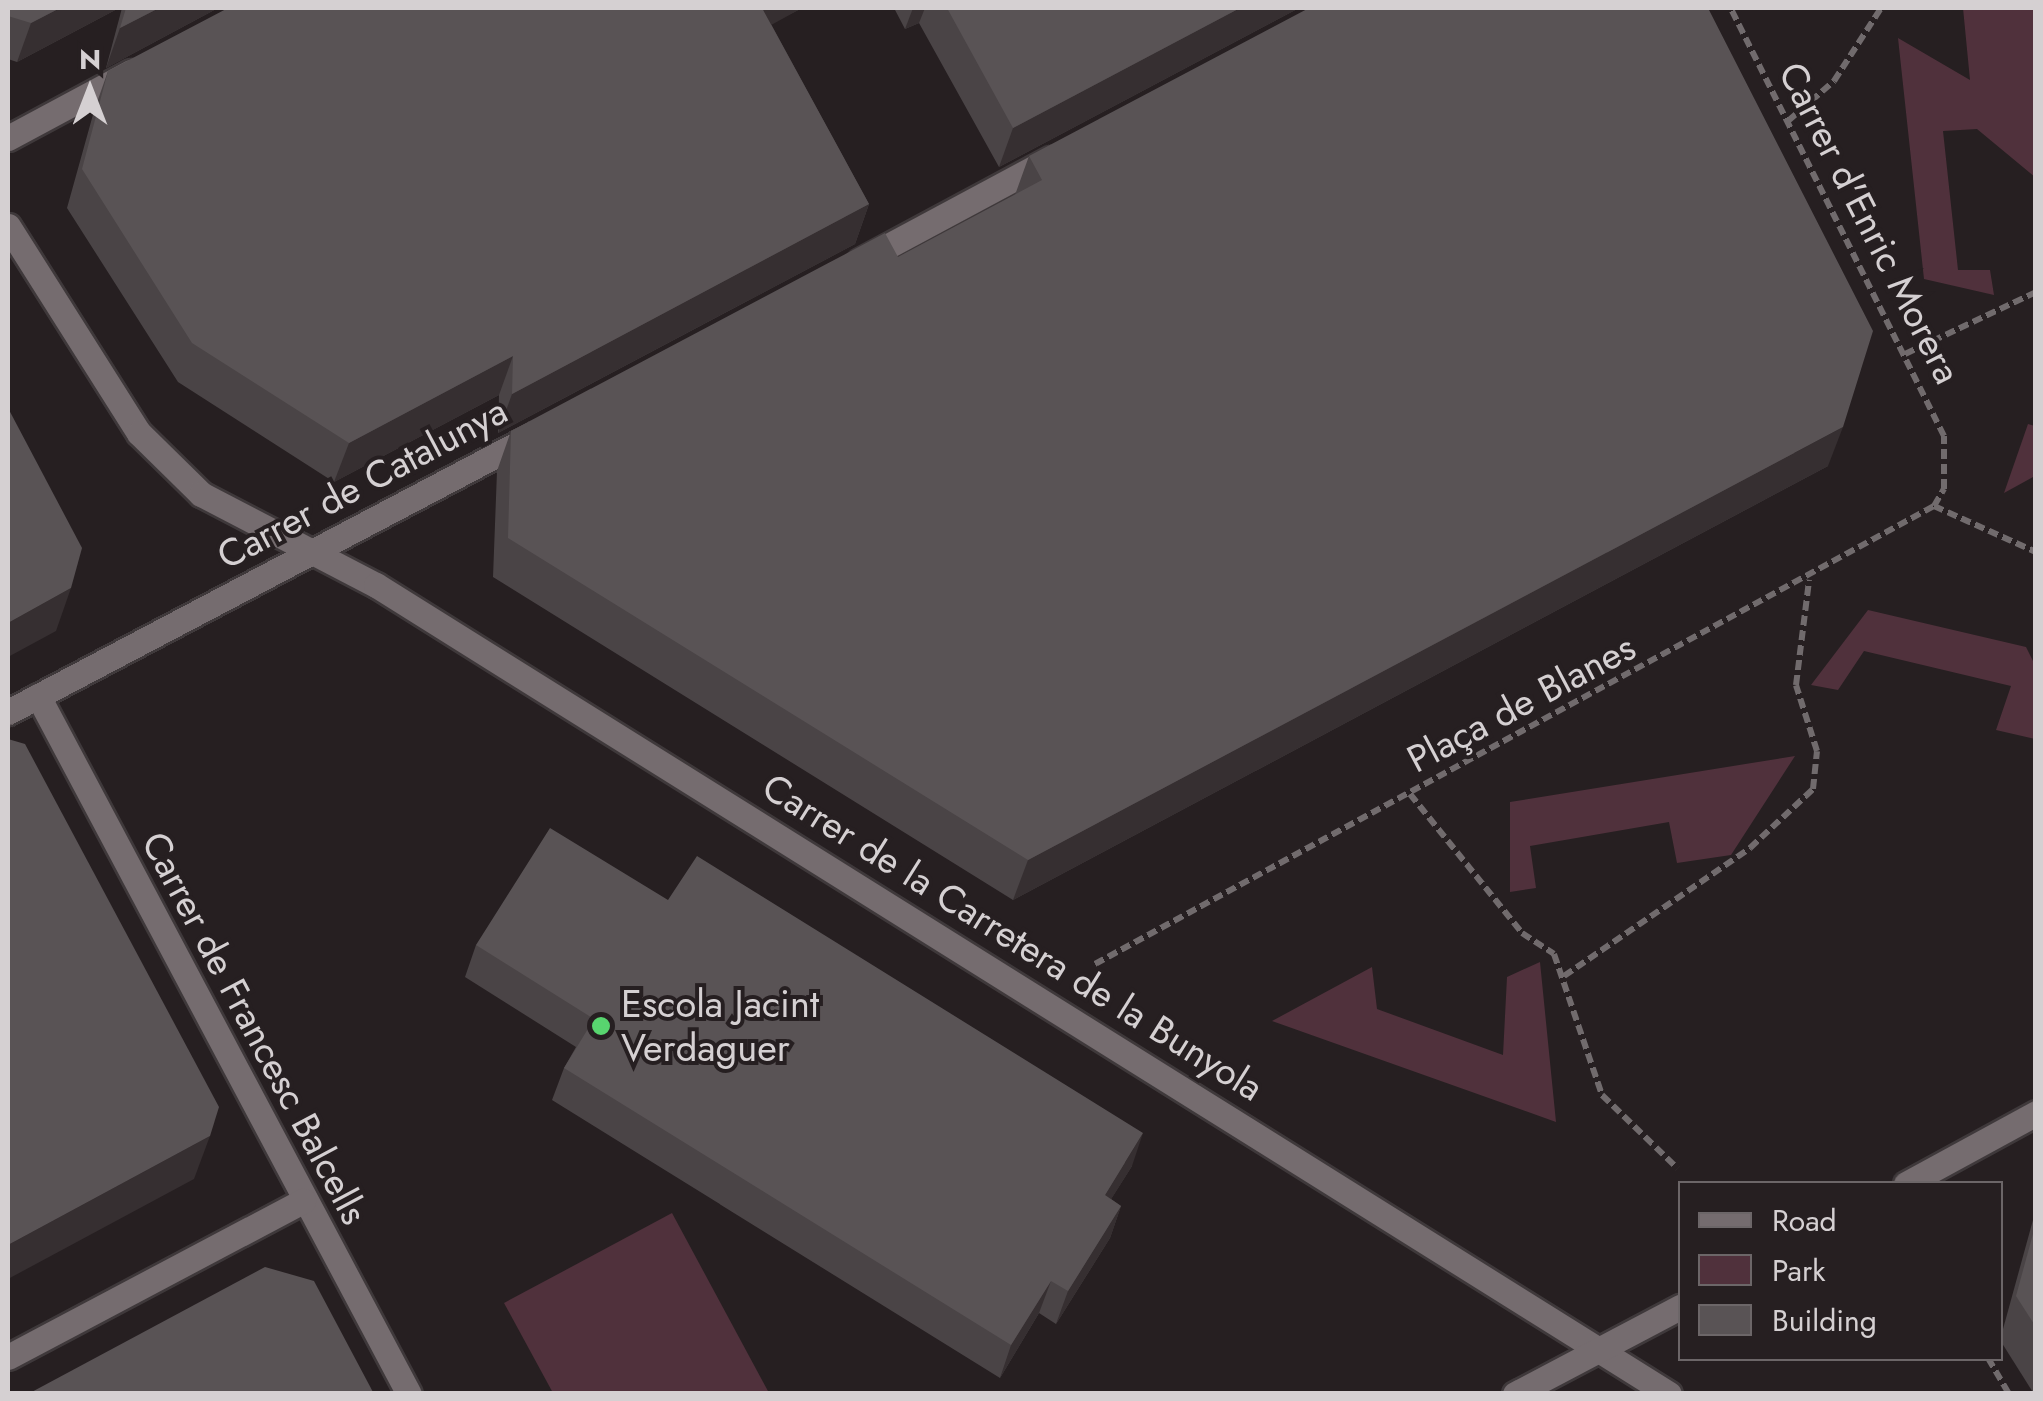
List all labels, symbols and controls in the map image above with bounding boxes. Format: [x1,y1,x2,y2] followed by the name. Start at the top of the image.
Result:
[79,39,101,80] text: N
[40,40,140,140] north arrow
[1769,55,1971,391] street label: Carrer d'Enric Morera
[209,387,515,579] street label: Carrer de Catalunya
[1399,624,1643,782] street label: Plaça de Blanes
[754,764,1272,1110] street label: Carrer de la Carretera de la Bunyola
[132,824,378,1232] street label: Carrer de Francesc Balcells
[621,981,819,1070] place label: Escola Jacint Verdaguer
[590,1015,612,1037] marker: Escola Jacint Verdaguer
[1678,1181,2003,1361] legend
[1772,1199,1837,1242] text: Road
[1772,1249,1825,1292] text: Park
[1772,1299,1877,1342] text: Building

